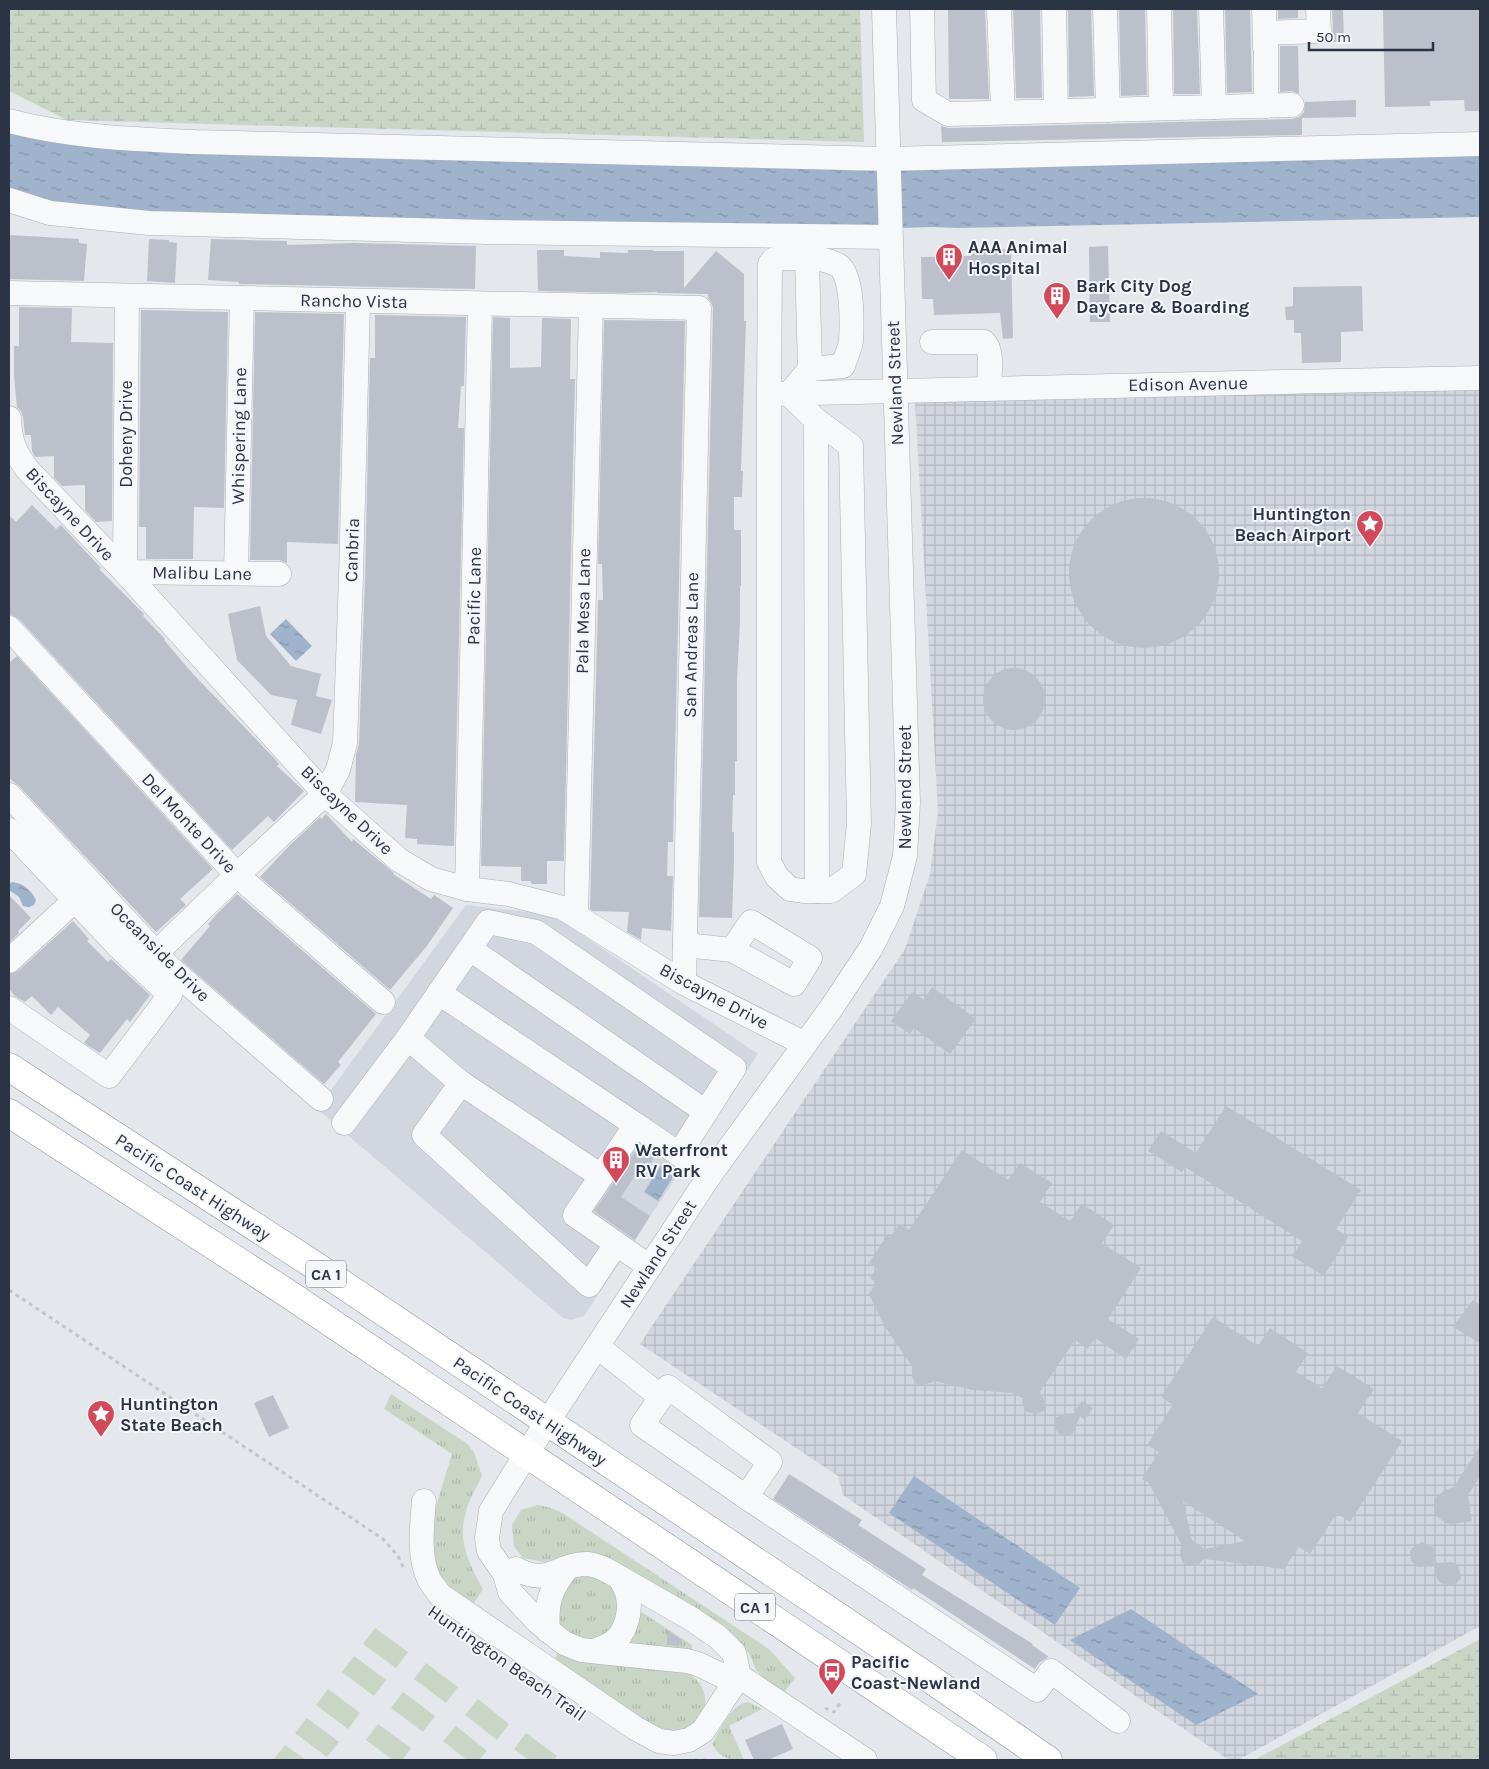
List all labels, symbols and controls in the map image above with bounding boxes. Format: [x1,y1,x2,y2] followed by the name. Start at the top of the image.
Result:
[1309,20,1433,52] scale bar
[1316,28,1351,46] text: 50 m
[968,236,1068,279] place label: AAA Animal Hospital
[934,242,964,281] building icon: AAA Animal Hospital
[1076,275,1250,318] place label: Bark City Dog Daycare & Boarding
[1042,281,1072,320] building icon: Bark City Dog Daycare & Boarding
[300,289,408,313] street label: Rancho Vista
[882,320,908,446] street label: Newland Street
[227,367,251,505] street label: Whispering Lane
[1128,372,1248,396] street label: Edison Avenue
[115,380,137,488] street label: Doheny Drive
[21,463,119,565] street label: Biscayne Drive
[1234,503,1351,546] place label: Huntington Beach Airport
[1355,509,1385,548] place icon: Huntington Beach Airport
[340,518,364,582] street label: Canbria
[462,547,486,645] street label: Pacific Lane
[571,548,595,674] street label: Pala Mesa Lane
[152,561,252,585] street label: Malibu Lane
[679,572,703,718] street label: San Andreas Lane
[894,724,916,849] street label: Newland Street
[296,760,398,860] street label: Biscayne Drive
[137,768,241,878] street label: Del Monte Drive
[106,898,214,1006] street label: Oceanside Drive
[656,958,772,1034] street label: Biscayne Drive
[111,1129,275,1246] street label: Pacific Coast Highway
[635,1139,728,1182] place label: Waterfront RV Park
[601,1145,631,1184] building icon: Waterfront RV Park
[615,1196,701,1312] street label: Newland Street
[306,1260,346,1288] road number: CA 1
[449,1351,612,1471] street label: Pacific Coast Highway
[120,1393,223,1436] place label: Huntington State Beach
[86,1399,116,1438] place icon: Huntington State Beach
[735,1594,775,1620] road number: CA 1
[424,1600,590,1726] street label: Huntington Beach Trail
[851,1651,981,1694] place label: Pacific Coast-Newland
[817,1657,847,1696] bus stop icon: Pacific Coast-Newland

